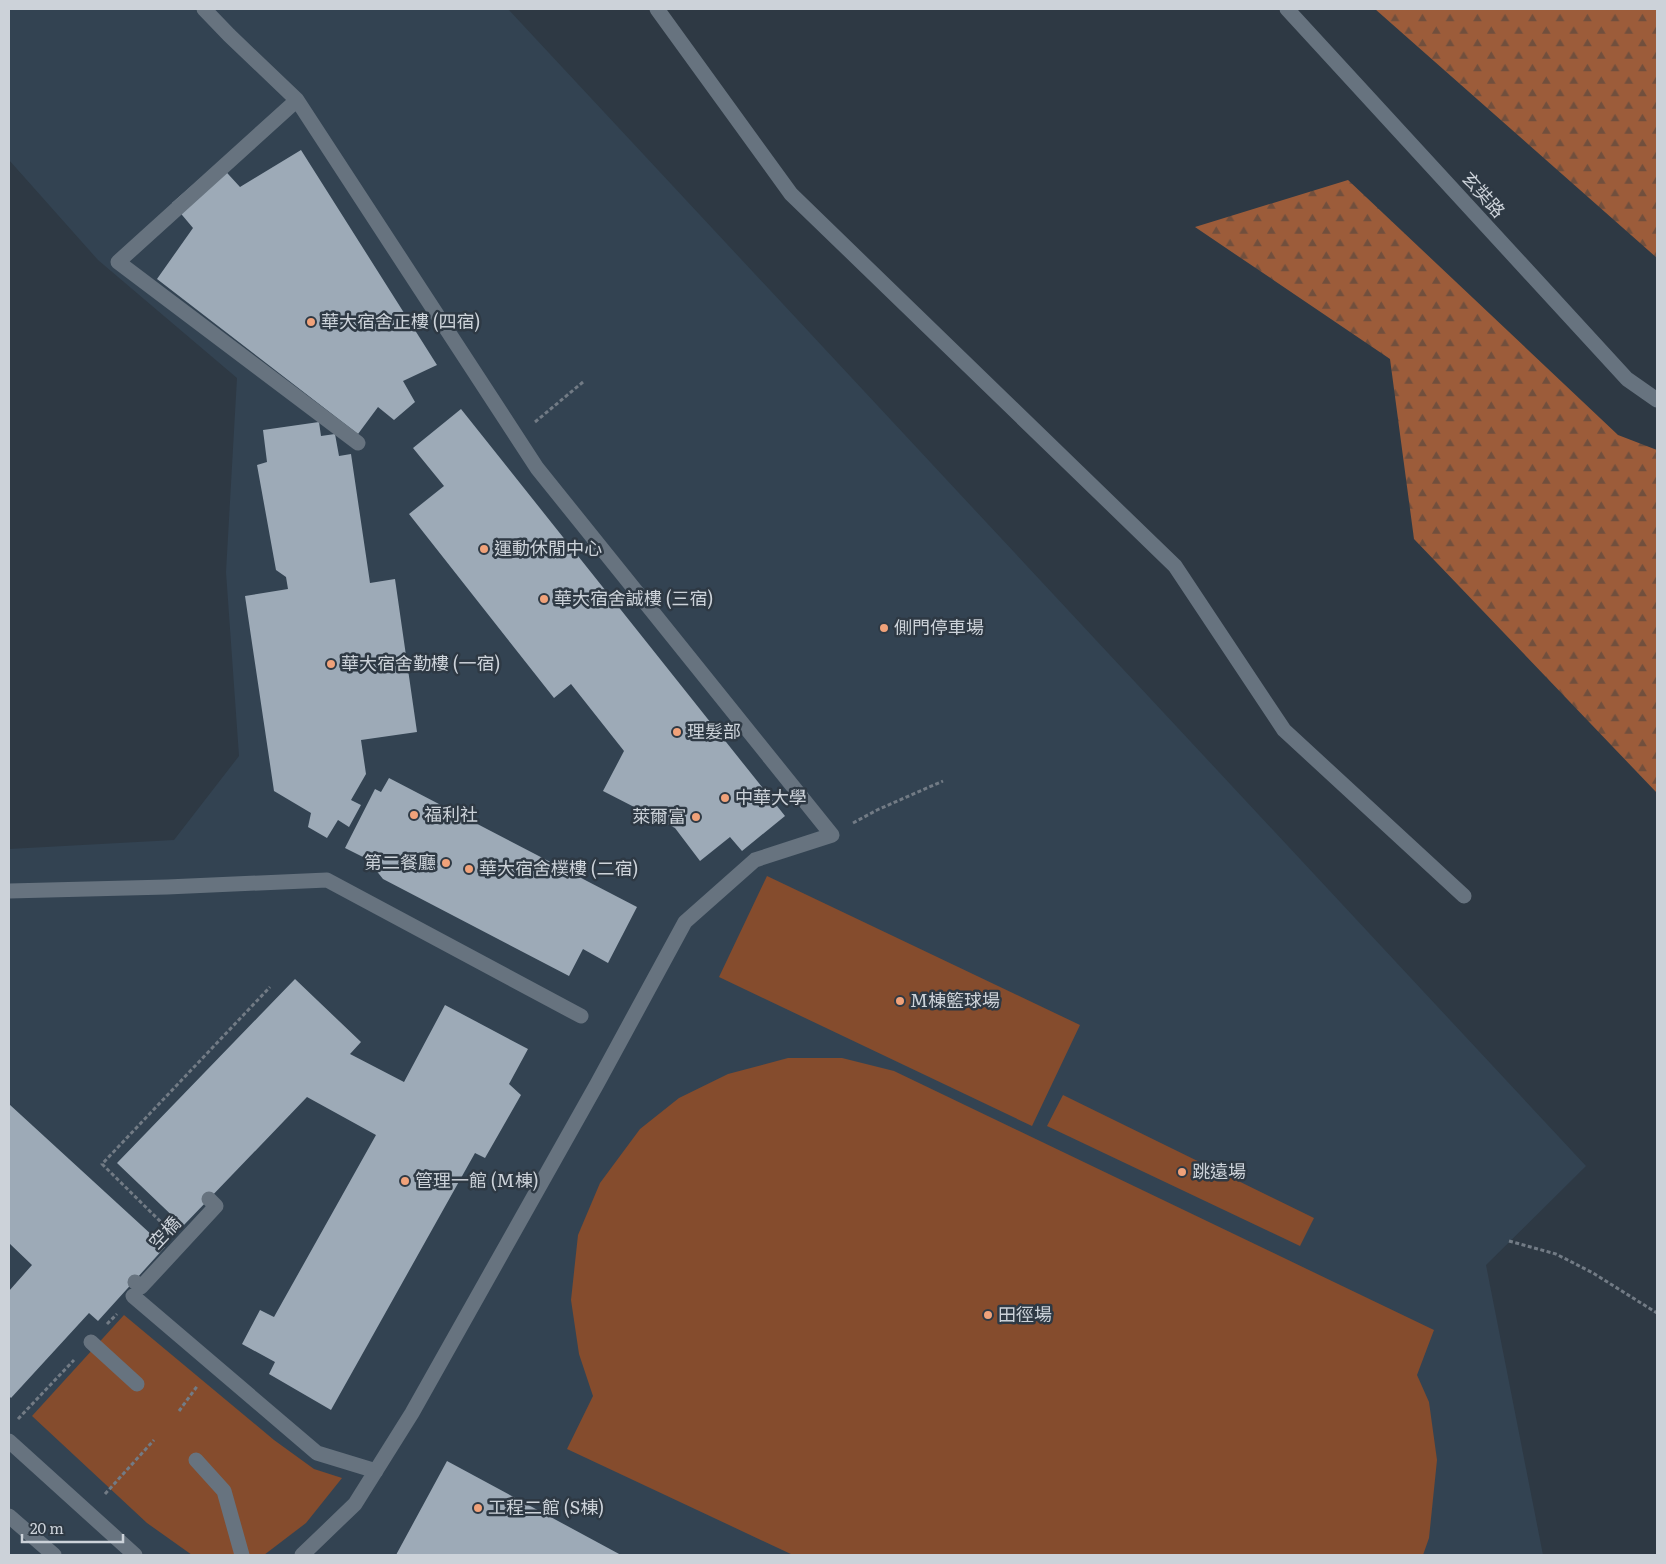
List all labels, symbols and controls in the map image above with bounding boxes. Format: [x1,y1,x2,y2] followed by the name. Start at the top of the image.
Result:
[1456,165,1512,223] street label: 玄奘路
[321,307,481,334] place label: 華大宿舍正樓 (四宿)
[305,316,317,328] marker: 華大宿舍正樓 (四宿)
[494,534,602,561] place label: 運動休閒中心
[478,543,490,555] marker: 運動休閒中心
[554,584,714,611] place label: 華大宿舍誠樓 (三宿)
[538,593,550,605] marker: 華大宿舍誠樓 (三宿)
[894,613,984,640] place label: 側門停車場
[878,622,890,634] marker: 側門停車場
[341,649,501,676] place label: 華大宿舍勤樓 (一宿)
[325,658,337,670] marker: 華大宿舍勤樓 (一宿)
[687,717,741,744] place label: 理髮部
[671,726,683,738] marker: 理髮部
[735,783,807,810] place label: 中華大學
[719,792,731,804] marker: 中華大學
[424,800,478,827] place label: 福利社
[632,802,686,829] place label: 萊爾富
[408,809,420,821] marker: 福利社
[690,811,702,823] marker: 萊爾富
[364,848,436,875] place label: 第二餐廳
[479,854,639,881] place label: 華大宿舍樸樓 (二宿)
[440,857,452,869] marker: 第二餐廳
[463,863,475,875] marker: 華大宿舍樸樓 (二宿)
[910,986,1000,1013] place label: M棟籃球場
[894,995,906,1007] marker: M棟籃球場
[1192,1157,1246,1184] place label: 跳遠場
[415,1166,539,1193] place label: 管理一館 (M棟)
[1176,1166,1188,1178] marker: 跳遠場
[399,1175,411,1187] marker: 管理一館 (M棟)
[142,1210,186,1254] street label: 空橋
[998,1300,1052,1327] place label: 田徑場
[982,1309,994,1321] marker: 田徑場
[488,1493,604,1520] place label: 工程二館 (S棟)
[472,1502,484,1514] marker: 工程二館 (S棟)
[22,1512,124,1544] scale bar
[30,1516,64,1539] text: 20 m

